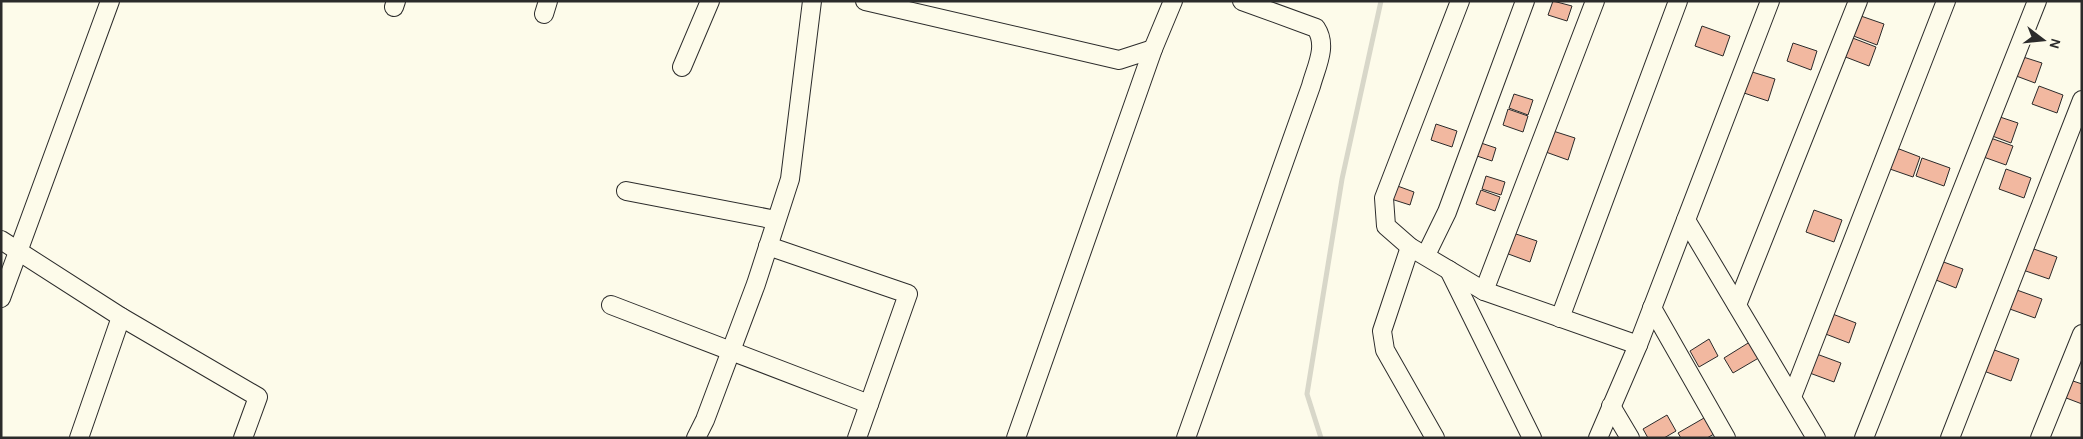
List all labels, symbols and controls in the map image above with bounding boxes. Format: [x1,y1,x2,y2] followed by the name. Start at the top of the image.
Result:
[2018,15,2068,65] north arrow
[2045,36,2065,51] text: N

